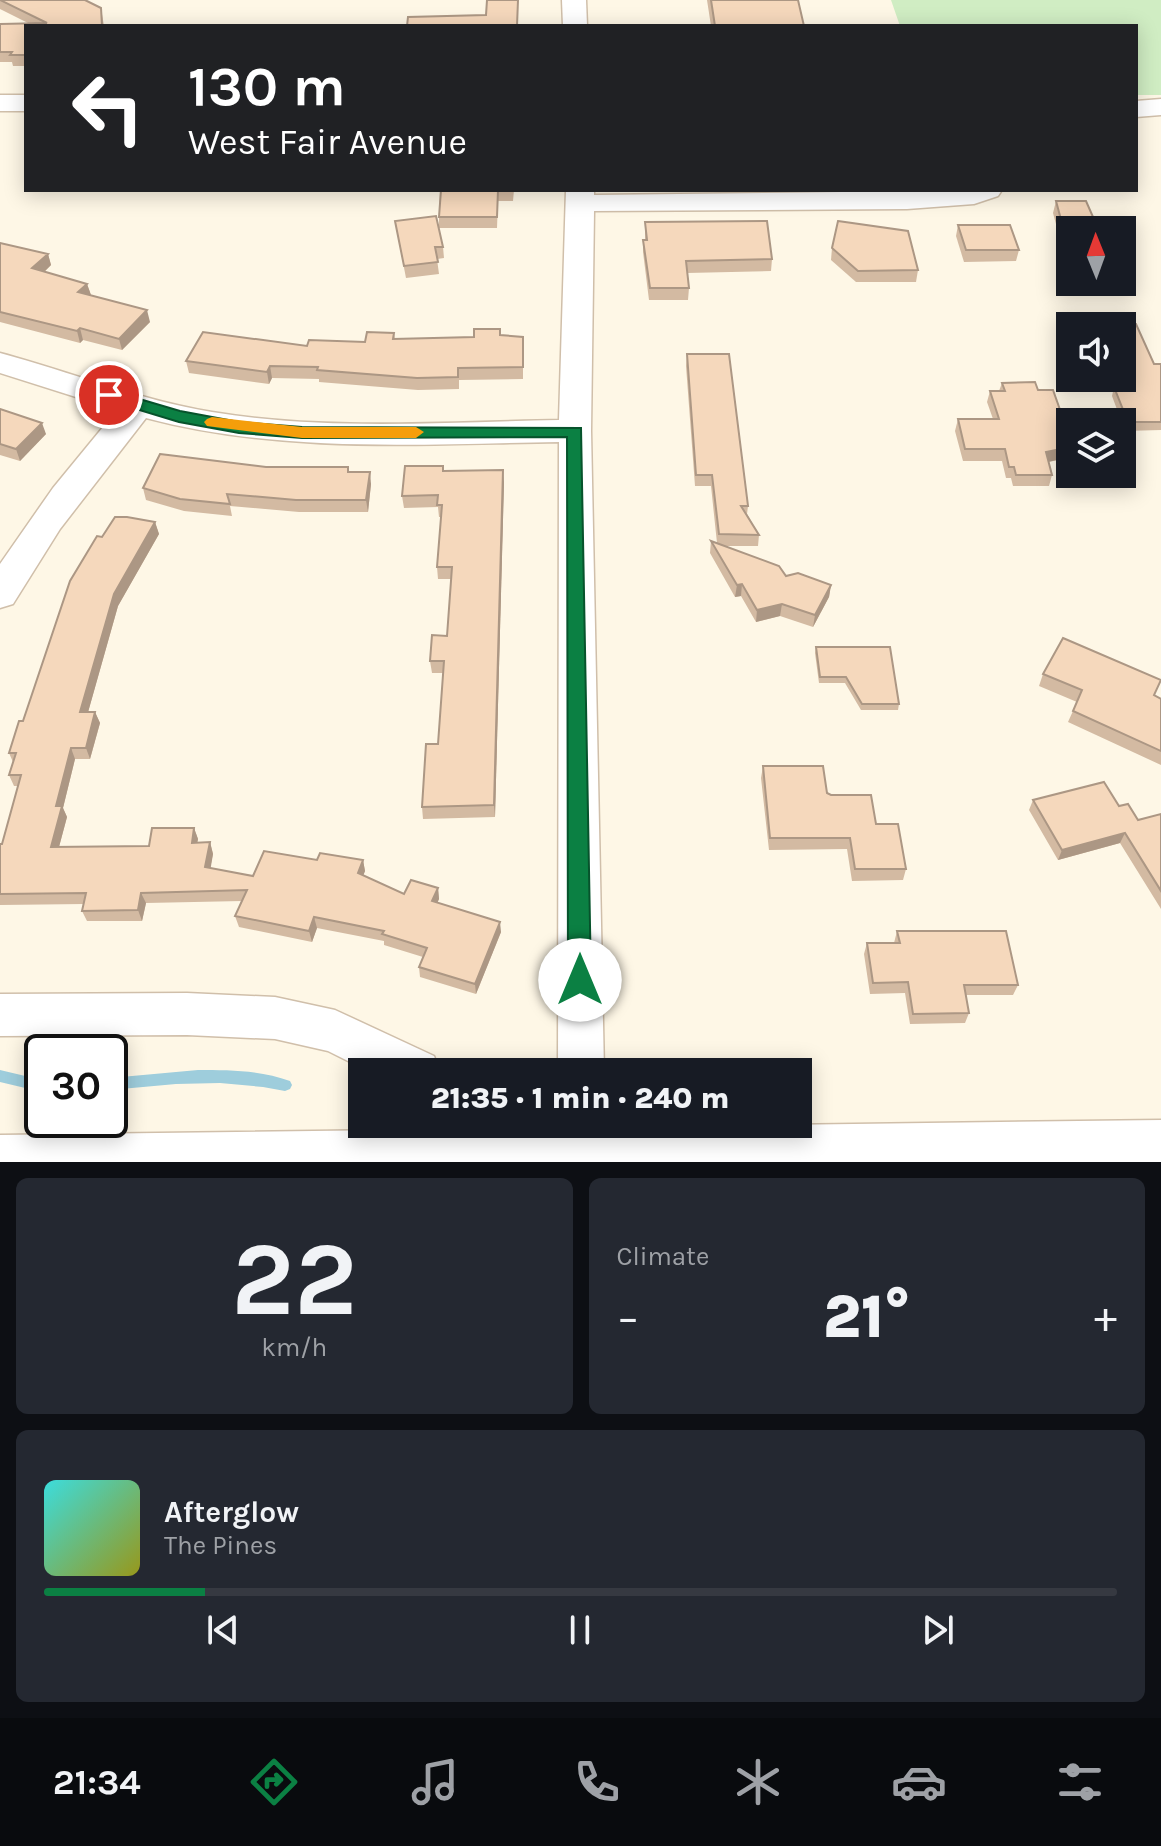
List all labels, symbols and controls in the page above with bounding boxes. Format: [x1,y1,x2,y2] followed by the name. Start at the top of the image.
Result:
[188,54,346,119] text: 130 m
[56,56,160,160] icon: left
[188,121,467,163] text: West Fair Avenue
[1056,216,1136,296] north arrow
[1056,216,1136,488] map controls
[1056,312,1136,392] button: sound
[75,361,143,429] pin
[87,373,131,417] icon: arrive
[1056,408,1136,488] button: layers
[538,938,622,1022] position arrow
[24,1034,128,1138] speed limit sign: 30
[431,1080,729,1116] text: 21:35 · 1 min · 240 m
[231,1219,357,1340] text: 22
[617,1241,709,1272] text: Climate
[823,1282,910,1352] text: 21°
[617,1292,640,1343] text: −
[1094,1292,1117,1343] text: +
[261,1332,327,1363] text: km/h
[164,1494,299,1530] text: Afterglow
[164,1530,277,1561] text: The Pines
[201,1608,245,1652] icon: previous
[558,1608,602,1652] icon: pause
[916,1608,960,1652] icon: next
[246,1754,302,1810] icon: directions
[407,1754,463,1810] icon: music
[569,1754,625,1810] icon: phone
[730,1754,786,1810] icon: climate
[891,1754,947,1810] icon: car
[1052,1754,1108,1810] icon: filters
[53,1761,141,1803] text: 21:34

